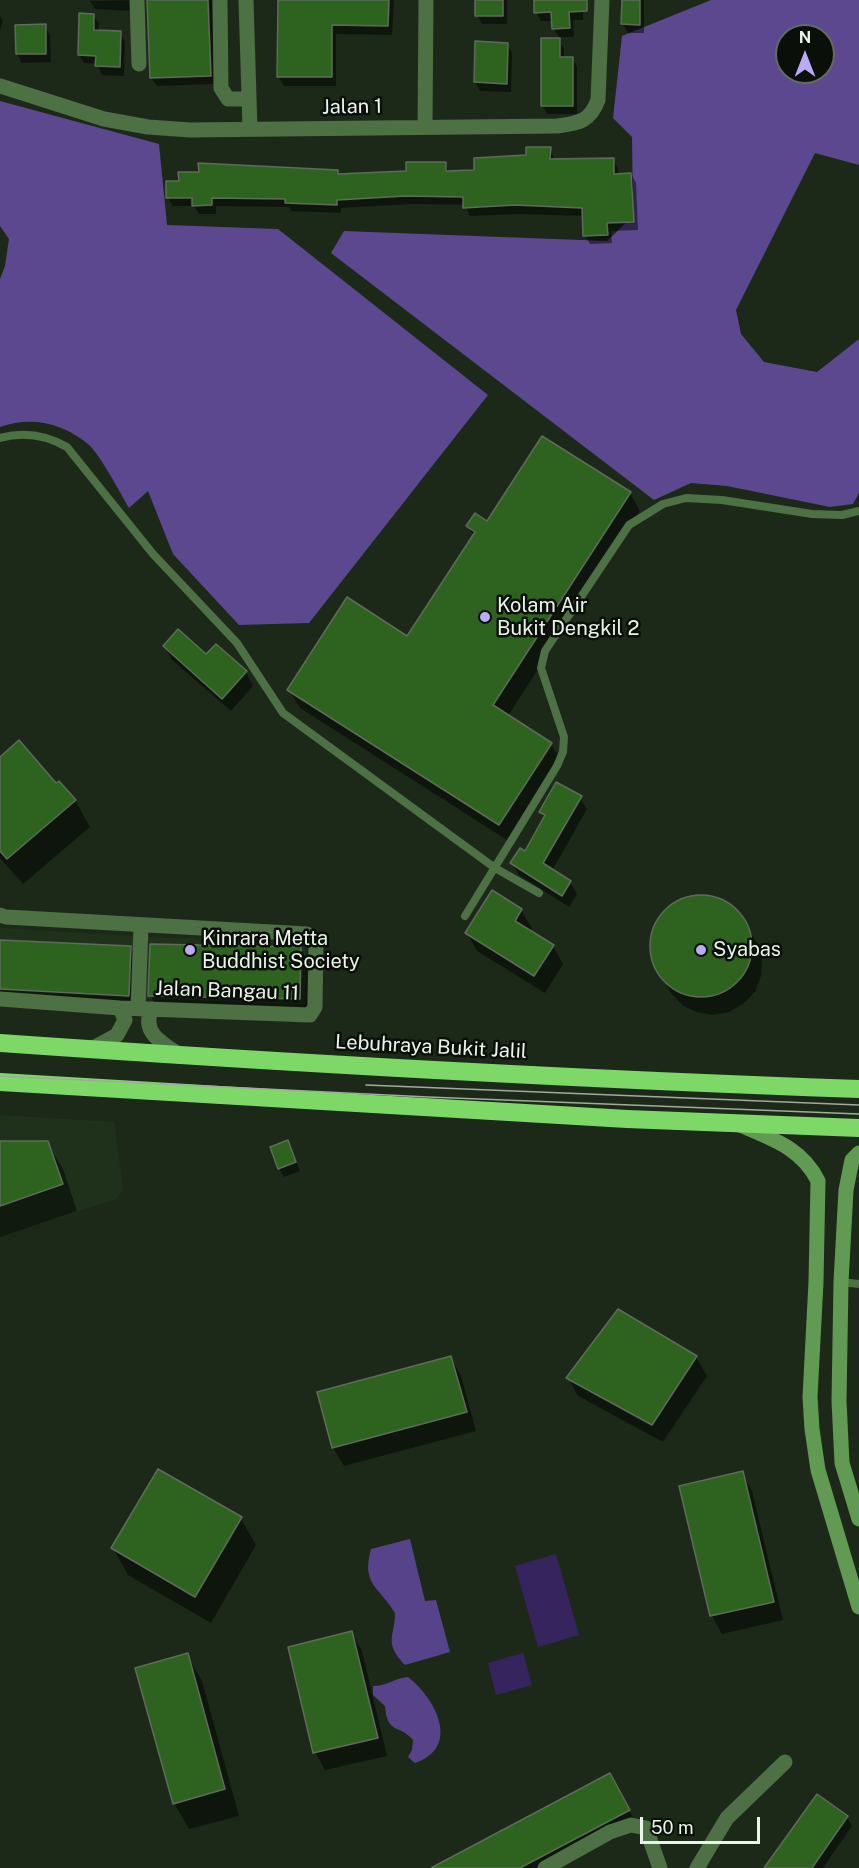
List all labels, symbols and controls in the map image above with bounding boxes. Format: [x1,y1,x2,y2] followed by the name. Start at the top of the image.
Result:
[775,24,835,84] north arrow
[799,28,811,47] text: N
[322,94,382,120] street label: Jalan 1
[497,594,639,641] place label: Kolam Air Bukit Dengkil 2
[478,610,492,624] marker: Kolam Air Bukit Dengkil 2
[202,927,360,974] place label: Kinrara Metta Buddhist Society
[713,938,781,962] place label: Syabas
[183,943,197,957] marker: Kinrara Metta Buddhist Society
[694,943,708,957] marker: Syabas
[155,976,299,1006] street label: Jalan Bangau 11
[334,1030,528,1064] street label: Lebuhraya Bukit Jalil
[643,1805,763,1843] scale bar
[651,1817,694,1838] text: 50 m

